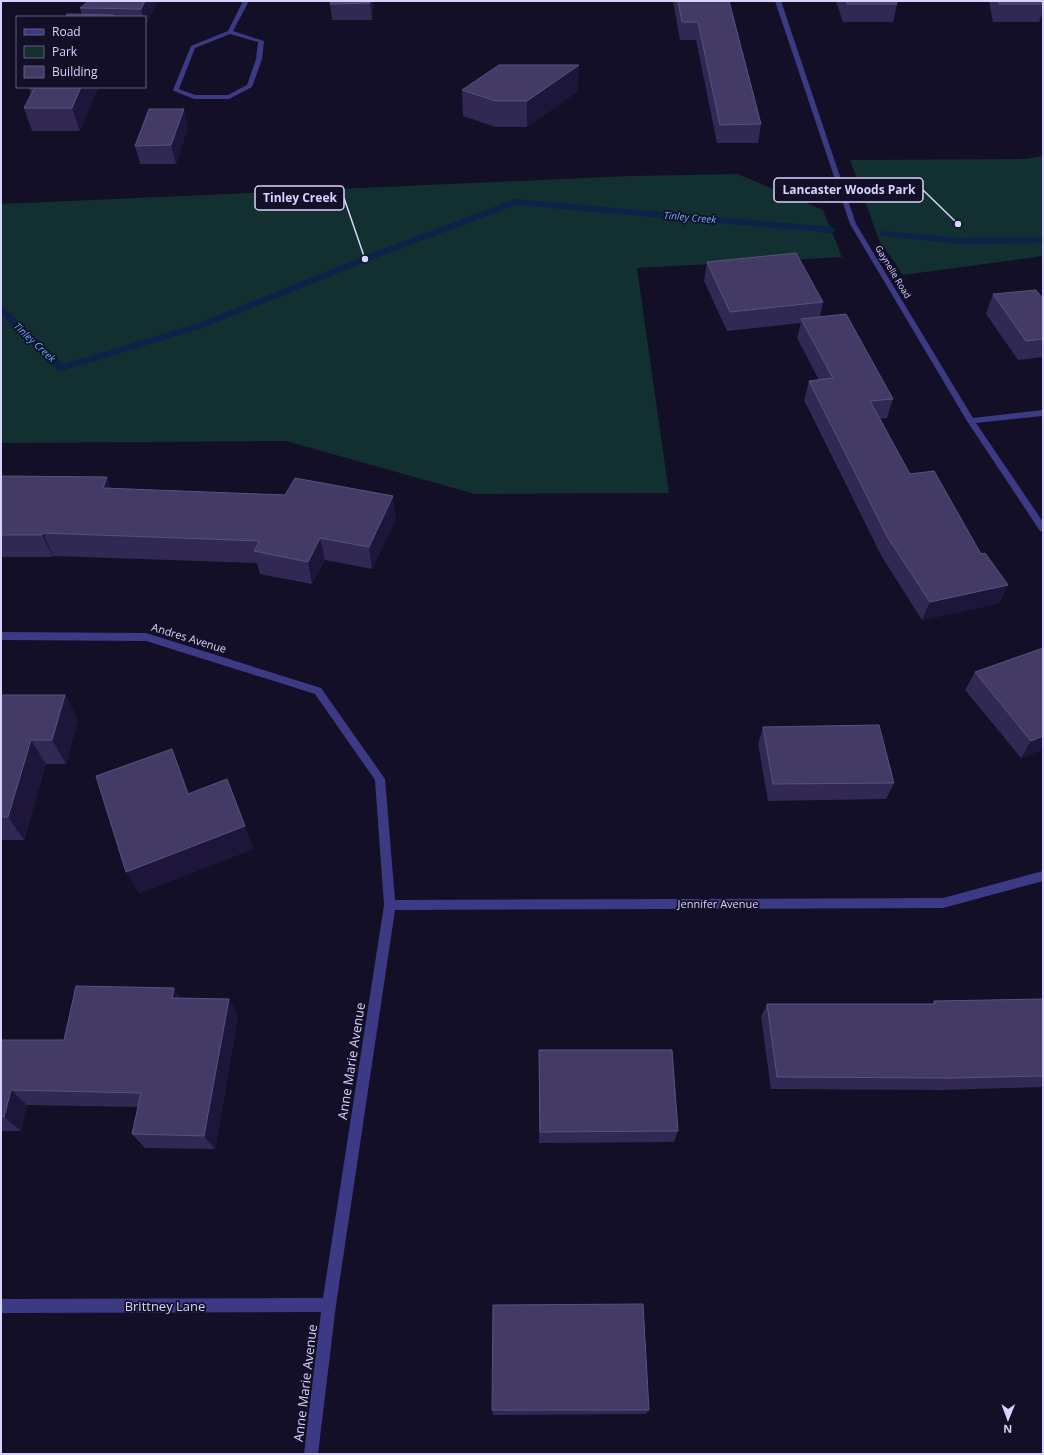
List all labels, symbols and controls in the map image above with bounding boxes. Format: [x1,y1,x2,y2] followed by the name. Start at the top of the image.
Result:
[16,16,146,88] legend
[52,23,81,40] text: Road
[52,43,78,60] text: Park
[52,63,98,80] text: Building
[774,178,923,202] callout: Lancaster Woods Park
[783,181,916,198] text: Lancaster Woods Park
[255,186,344,210] callout: Tinley Creek
[263,189,338,206] text: Tinley Creek
[663,208,718,226] water label: Tinley Creek
[872,243,914,301] street label: Gaynelle Road
[11,319,60,366] water label: Tinley Creek
[150,619,228,656] street label: Andres Avenue
[677,896,758,911] street label: Jennifer Avenue
[333,1001,369,1121] street label: Anne Marie Avenue
[125,1297,205,1315] street label: Brittney Lane
[289,1323,321,1443] street label: Anne Marie Avenue
[988,1399,1028,1439] north arrow
[1003,1422,1012,1437] text: N

